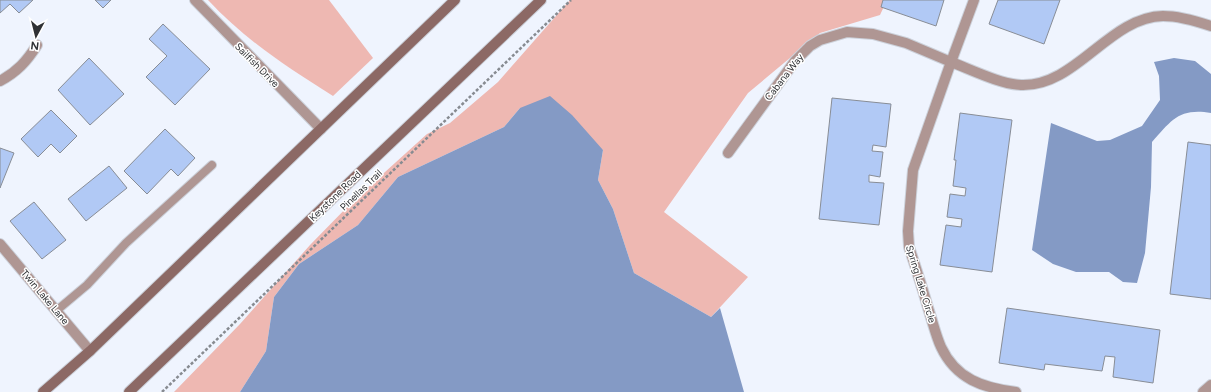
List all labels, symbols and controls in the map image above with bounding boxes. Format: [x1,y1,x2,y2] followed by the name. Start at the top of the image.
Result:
[16,16,56,56] north arrow
[30,38,40,52] text: N
[232,40,282,90] street label: Sailfish Drive
[762,50,807,103] street label: Cabana Way
[337,167,385,213] street label: Pinellas Trail
[306,168,364,224] street label: Keystone Road
[903,244,939,325] street label: Spring Lake Circle
[18,267,72,328] street label: Twin Lake Lane

